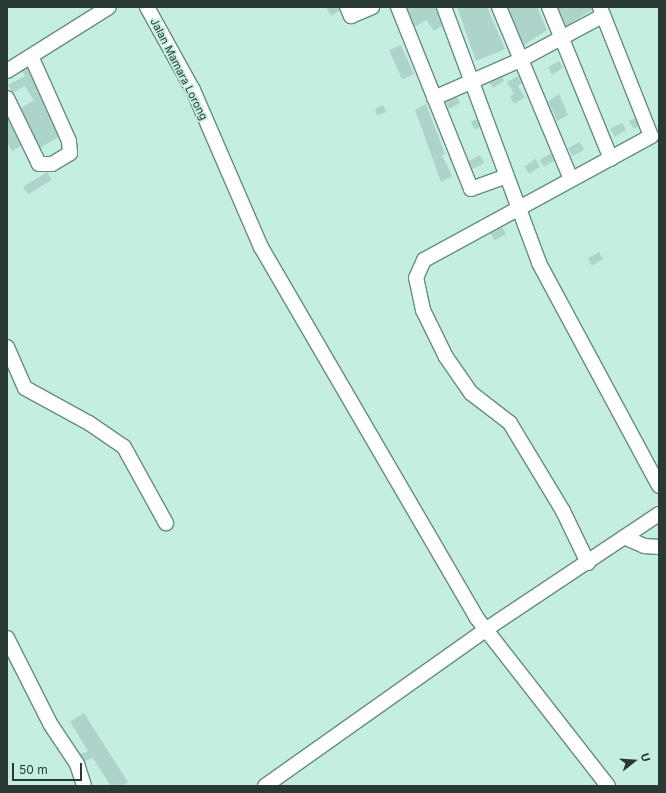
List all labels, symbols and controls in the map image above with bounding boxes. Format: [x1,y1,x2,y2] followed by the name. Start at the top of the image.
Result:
[148,16,210,122] street label: Jalan Mamara Lorong
[614,741,654,781] north arrow
[638,752,653,763] text: U
[14,755,84,781] scale bar
[19,762,48,777] text: 50 m

